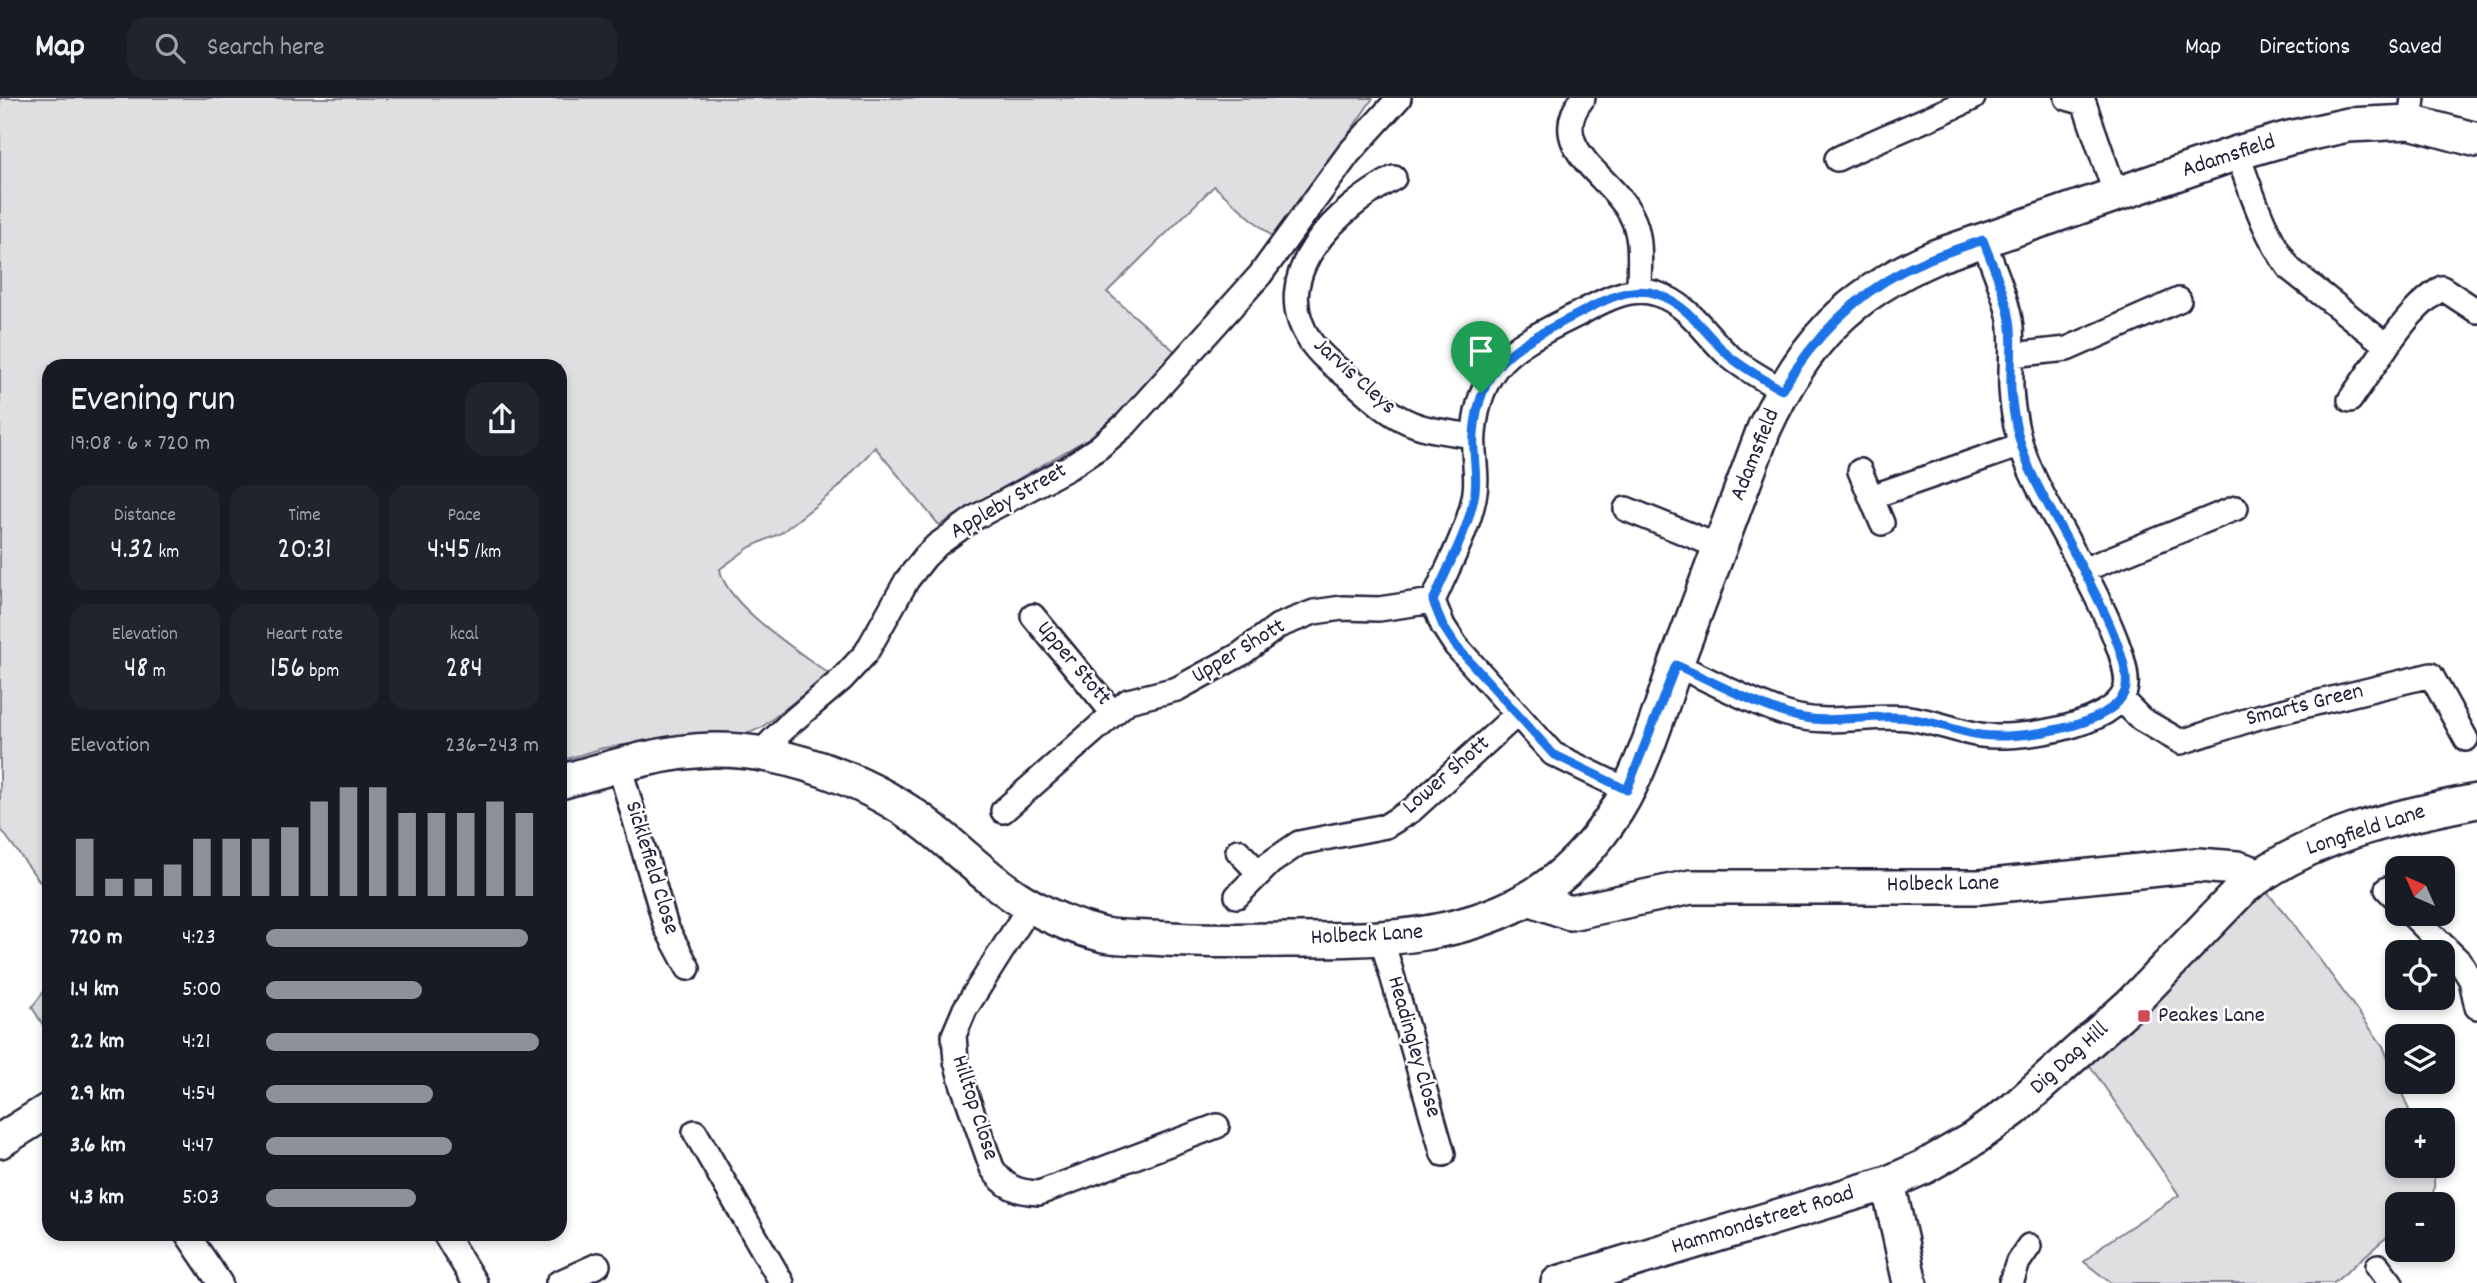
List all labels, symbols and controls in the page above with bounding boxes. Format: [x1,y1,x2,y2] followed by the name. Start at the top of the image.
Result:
[127,17,617,80] search box
[35,25,85,72] text: Map
[151,29,189,67] icon: search
[207,30,325,67] text: Search here
[2185,31,2221,65] text: Map
[2259,31,2350,65] text: Directions
[2388,31,2442,65] text: Saved
[2178,126,2280,188] street label: Adamsfield
[1451,321,1511,393] pin
[1305,330,1403,424] street label: Jarvis Cleys
[1462,332,1500,370] icon: arrive
[70,374,235,429] text: Evening run
[465,382,539,456] button: share
[1723,404,1789,506] street label: Adamsfield
[70,428,210,461] text: 19:08 · 6 × 720 m
[945,455,1073,549] street label: Appleby Street
[114,503,176,530] text: Distance
[288,503,321,530] text: Time
[447,503,481,530] text: Pace
[110,530,154,573] text: 4.32
[277,530,332,573] text: 20:31
[427,530,471,573] text: 4:45
[154,540,179,567] text: km
[471,540,501,567] text: /km
[1186,611,1292,693] street label: Upper Shott
[1028,614,1118,714] street label: Upper Stott
[112,622,178,649] text: Elevation
[266,622,343,649] text: Heart rate
[450,622,479,649] text: kcal
[124,649,148,692] text: 48
[270,649,305,692] text: 156
[445,649,483,692] text: 284
[148,659,166,686] text: m
[305,659,339,686] text: bpm
[2243,676,2367,736] street label: Smarts Green
[1396,729,1498,823] street label: Lower Shott
[70,730,150,763] text: Elevation
[445,730,539,763] text: 236–243 m
[2302,796,2430,866] street label: Longfield Lane
[615,797,687,939] street label: Sicklefield Close
[2385,856,2455,926] north arrow
[2385,856,2455,1262] map controls
[1886,868,2000,902] street label: Holbeck Lane
[1310,917,1424,955] street label: Holbeck Lane
[70,922,122,955] text: 720 m
[182,922,216,955] text: 4:23
[2385,940,2455,1010] button: locate
[1377,973,1449,1121] street label: Headingley Close
[70,974,119,1007] text: 1.4 km
[182,974,222,1007] text: 5:00
[2158,1000,2265,1033] place label: Peakes Lane
[2136,1008,2152,1024] marker: Peakes Lane
[2023,1014,2117,1104] street label: Dig Dag Hill
[2385,1024,2455,1094] button: layers
[70,1026,124,1059] text: 2.2 km
[182,1026,210,1059] text: 4:21
[942,1051,1006,1165] street label: Hilltop Close
[70,1078,125,1111] text: 2.9 km
[182,1078,216,1111] text: 4:54
[2385,1108,2455,1178] button: +
[70,1130,126,1163] text: 3.6 km
[182,1130,214,1163] text: 4:47
[1668,1178,1858,1264] street label: Hammondstreet Road
[70,1182,124,1215] text: 4.3 km
[182,1182,219,1215] text: 5:03
[2385,1192,2455,1262] button: −

